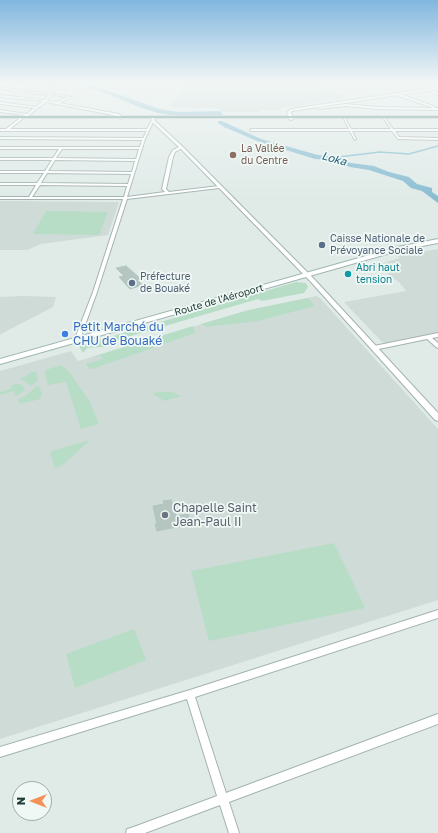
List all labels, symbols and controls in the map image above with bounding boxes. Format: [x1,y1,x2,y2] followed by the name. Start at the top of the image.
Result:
[241,143,288,166] place label: La Vallée du Centre
[320,149,348,169] water label: Loka
[228,150,238,160] marker: La Vallée du Centre
[330,233,425,256] place label: Caisse Nationale de Prévoyance Sociale
[317,240,327,250] marker: Caisse Nationale de Prévoyance Sociale
[356,262,400,286] place label: Abri haut tension
[343,269,353,279] marker: Abri haut tension
[140,271,190,294] place label: Préfecture de Bouaké
[127,278,137,288] marker: Préfecture de Bouaké
[173,282,265,318] street label: Route de l'Aéroport
[73,320,164,348] place label: Petit Marché du CHU de Bouaké
[60,329,70,339] marker: Petit Marché du CHU de Bouaké
[173,501,257,529] place label: Chapelle Saint Jean-Paul II
[160,510,170,520] marker: Chapelle Saint Jean-Paul II
[12,781,52,821] north arrow
[14,797,27,805] text: N

